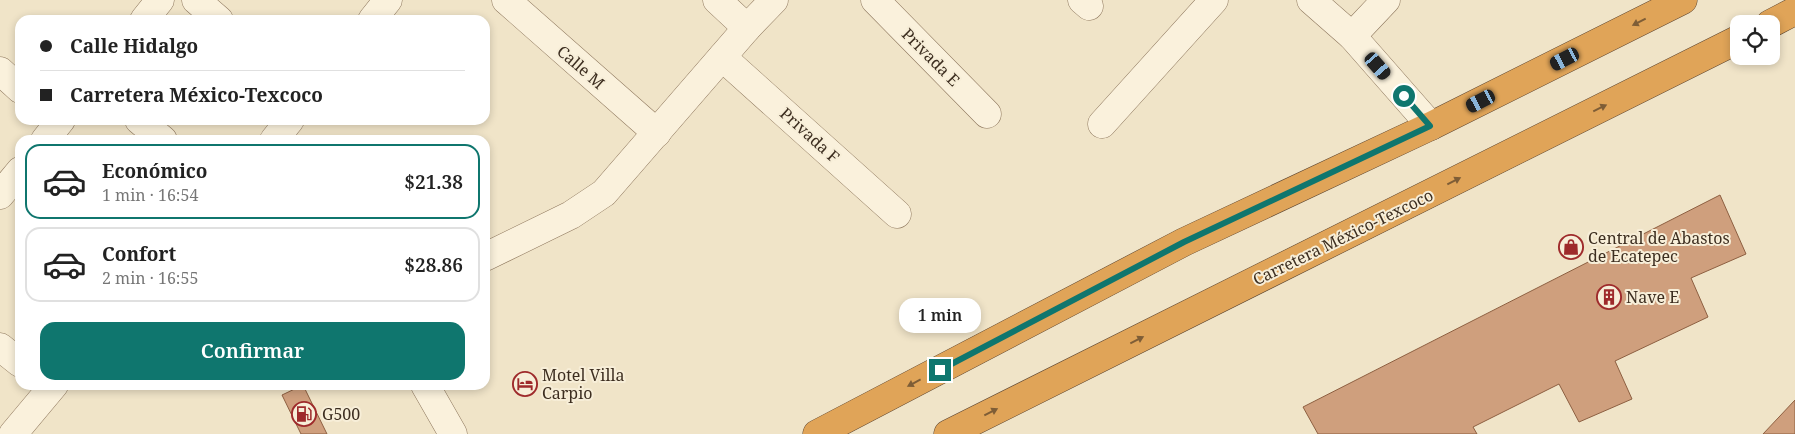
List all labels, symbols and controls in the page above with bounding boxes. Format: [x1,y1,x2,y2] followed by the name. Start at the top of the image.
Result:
[1730,15,1780,65] map controls
[1730,15,1780,65] button: locate
[1632,18,1646,26] one-way arrow
[897,23,965,91] street label: Privada E
[70,33,198,59] text: Calle Hidalgo
[552,40,610,94] street label: Calle M
[1548,46,1581,72] car
[1362,50,1393,82] car
[70,82,323,108] text: Carretera México-Texcoco
[1393,85,1415,107] route start
[1464,88,1497,114] car
[776,102,844,168] street label: Privada F
[1593,104,1607,112] one-way arrow
[102,158,208,184] text: Económico
[42,159,87,204] icon: car
[404,169,463,195] text: $21.38
[1447,177,1462,185] one-way arrow
[102,184,198,206] text: 1 min · 16:54
[1249,184,1437,290] street label: Carretera México-Texcoco
[1588,227,1730,267] place label: Central de Abastos de Ecatepec
[1558,234,1584,260] shop icon: Central de Abastos de Ecatepec
[102,241,176,267] text: Confort
[42,242,87,287] icon: car
[404,252,463,278] text: $28.86
[102,267,198,289] text: 2 min · 16:55
[1596,284,1622,310] building icon: Nave E
[1626,286,1679,308] place label: Nave E
[899,298,981,332] callout: 1 min
[918,304,962,326] text: 1 min
[40,322,465,380] button: Confirmar
[1130,336,1144,344] one-way arrow
[929,359,951,381] route end
[542,364,624,404] place label: Motel Villa Carpio
[512,371,538,397] hotel icon: Motel Villa Carpio
[907,379,922,387] one-way arrow
[291,401,317,427] fuel station icon: G500
[322,403,360,425] place label: G500
[984,408,999,416] one-way arrow

